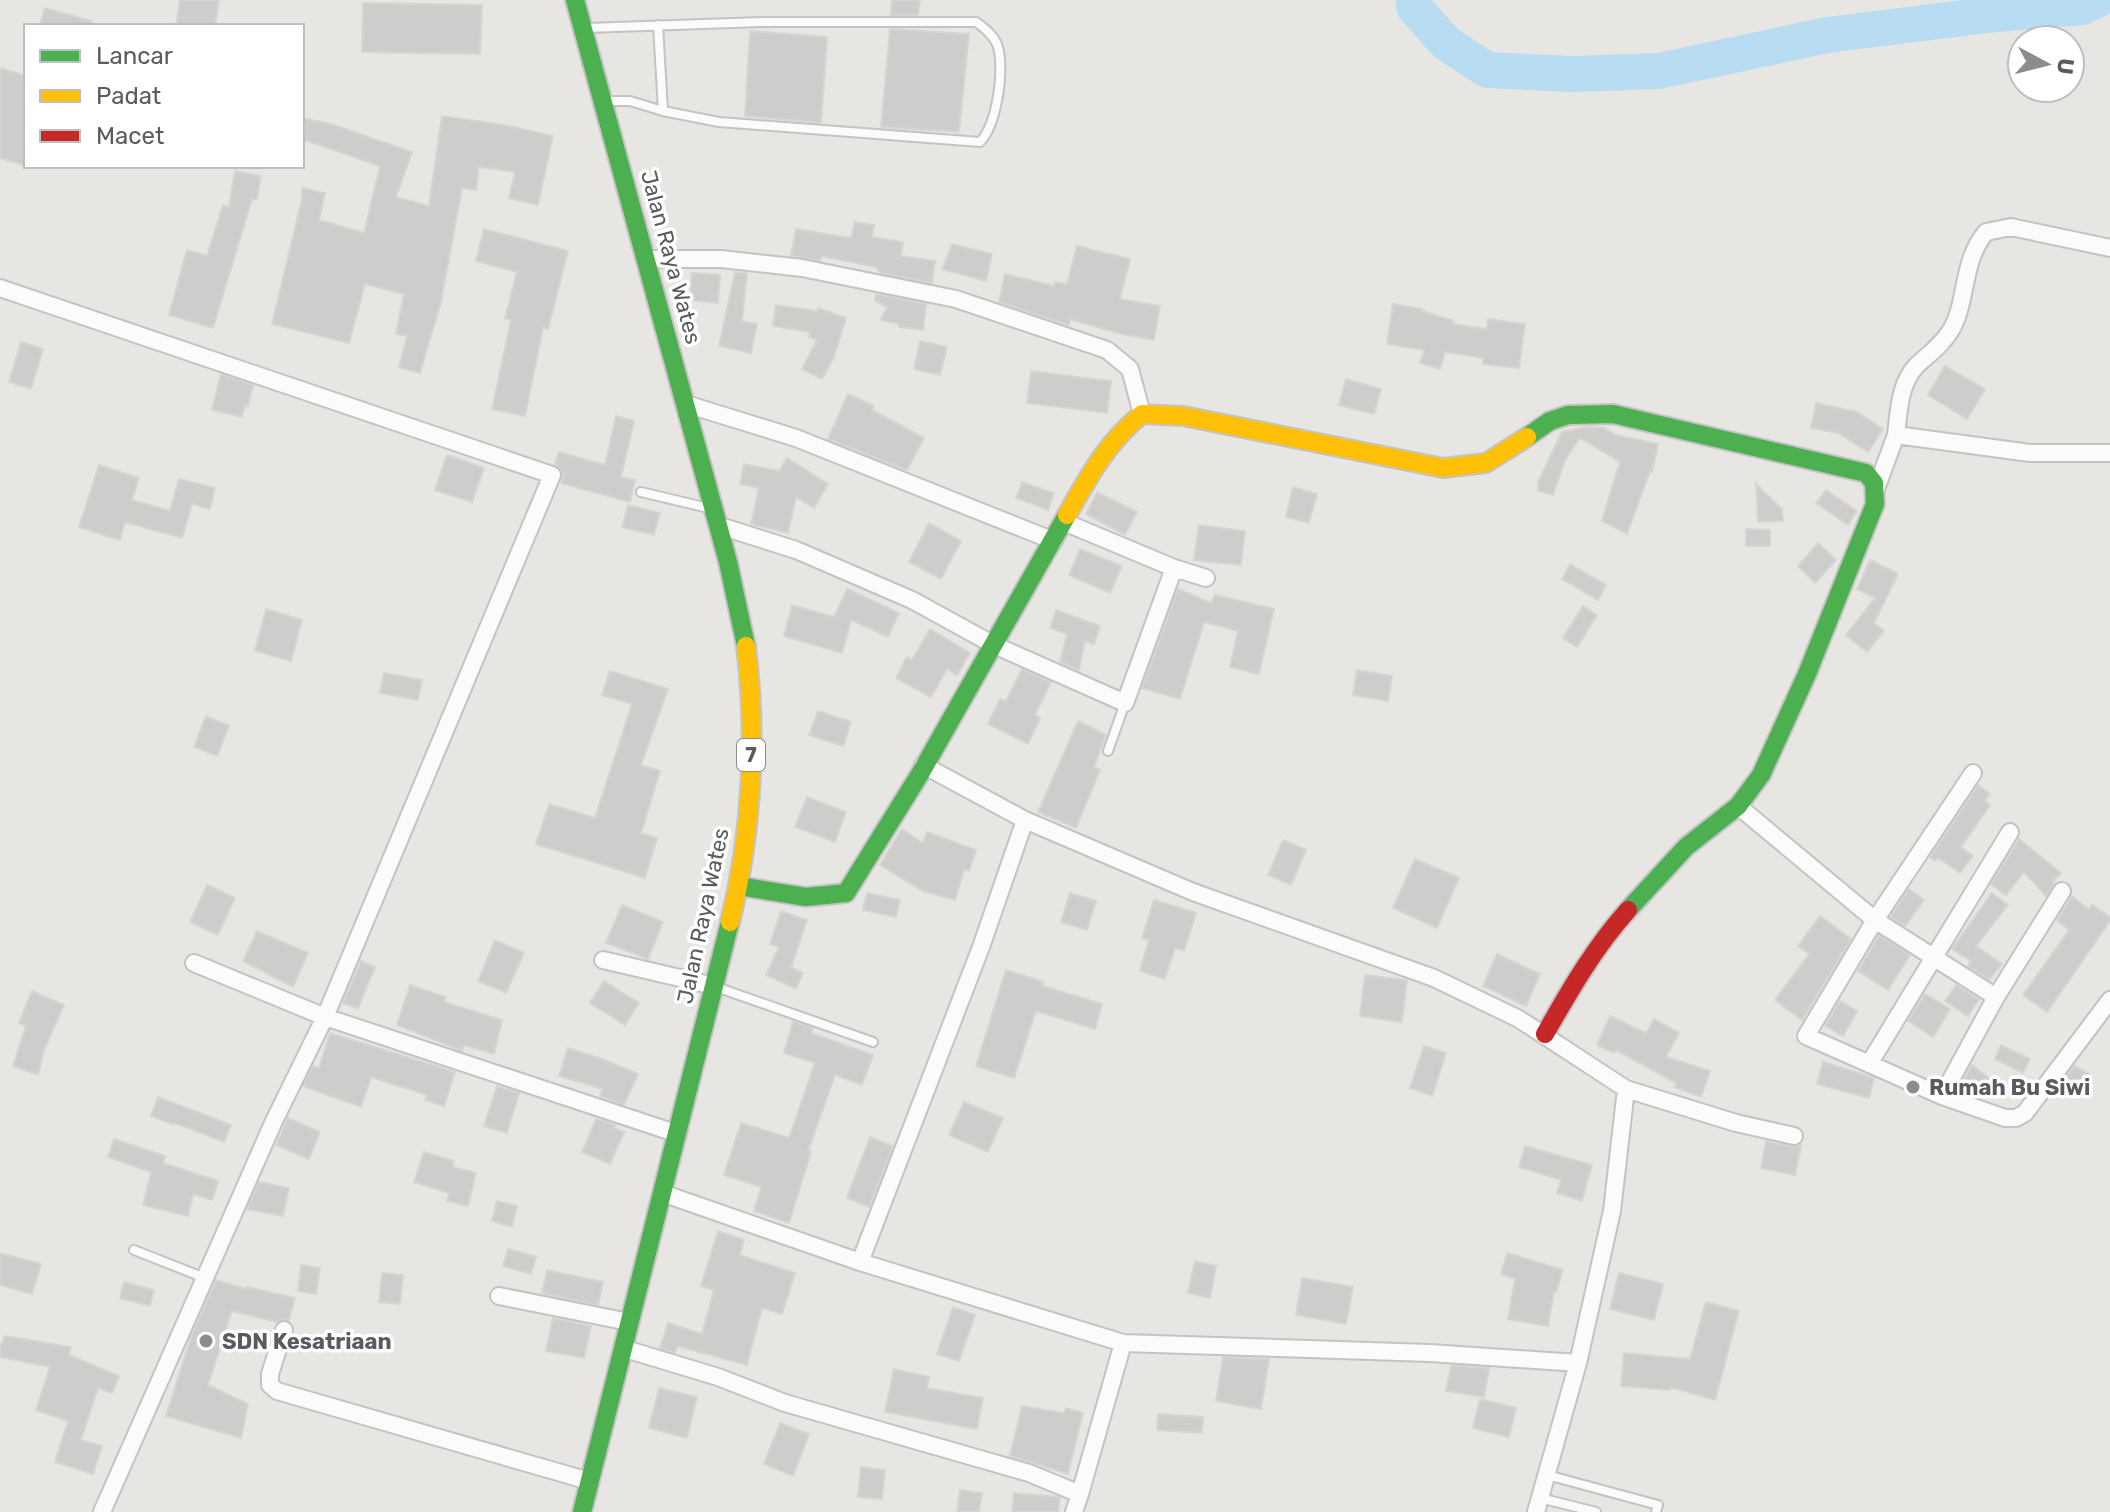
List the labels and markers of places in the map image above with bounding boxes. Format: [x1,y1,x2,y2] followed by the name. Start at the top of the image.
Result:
[1929,1074,2090,1101] place label: Rumah Bu Siwi
[1904,1078,1922,1096] marker: Rumah Bu Siwi
[222,1328,392,1355] place label: SDN Kesatriaan
[197,1332,215,1350] marker: SDN Kesatriaan

